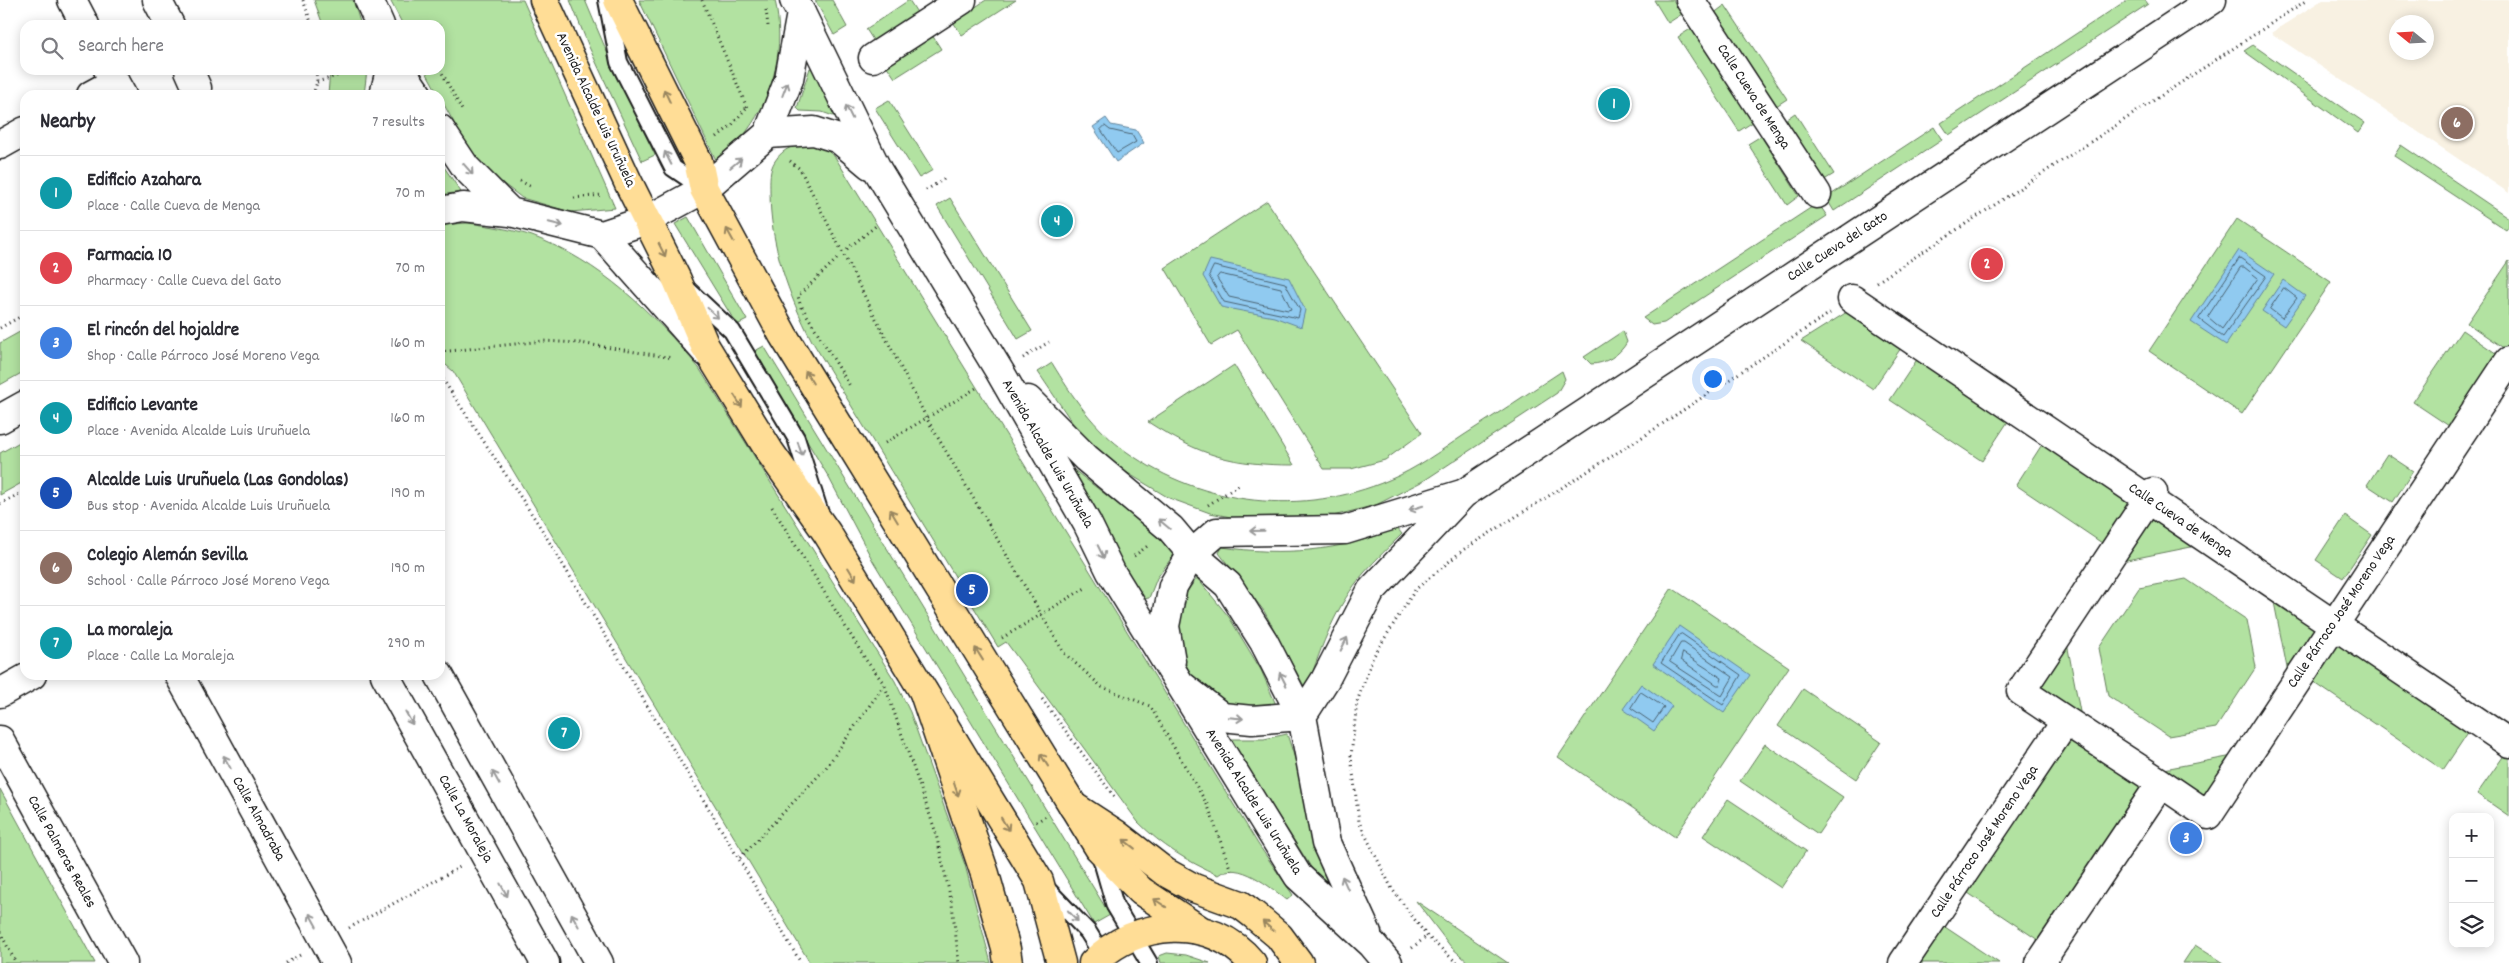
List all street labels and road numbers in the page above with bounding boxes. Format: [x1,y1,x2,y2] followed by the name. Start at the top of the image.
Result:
[549,29,641,192] street label: Avenida Alcalde Luis Uruñuela
[1711,40,1796,155] street label: Calle Cueva de Menga
[1783,206,1893,288] street label: Calle Cueva del Gato
[995,375,1099,533] street label: Avenida Alcalde Luis Uruñuela
[2123,478,2237,565] street label: Calle Cueva de Menga
[2282,530,2402,693] street label: Calle Párroco José Moreno Vega
[1199,725,1308,880] street label: Avenida Alcalde Luis Uruñuela
[1925,760,2045,923] street label: Calle Párroco José Moreno Vega
[432,771,499,868] street label: Calle La Moraleja
[226,773,291,866] street label: Calle Almadraba
[21,792,101,912] street label: Calle Palmeras Reales

